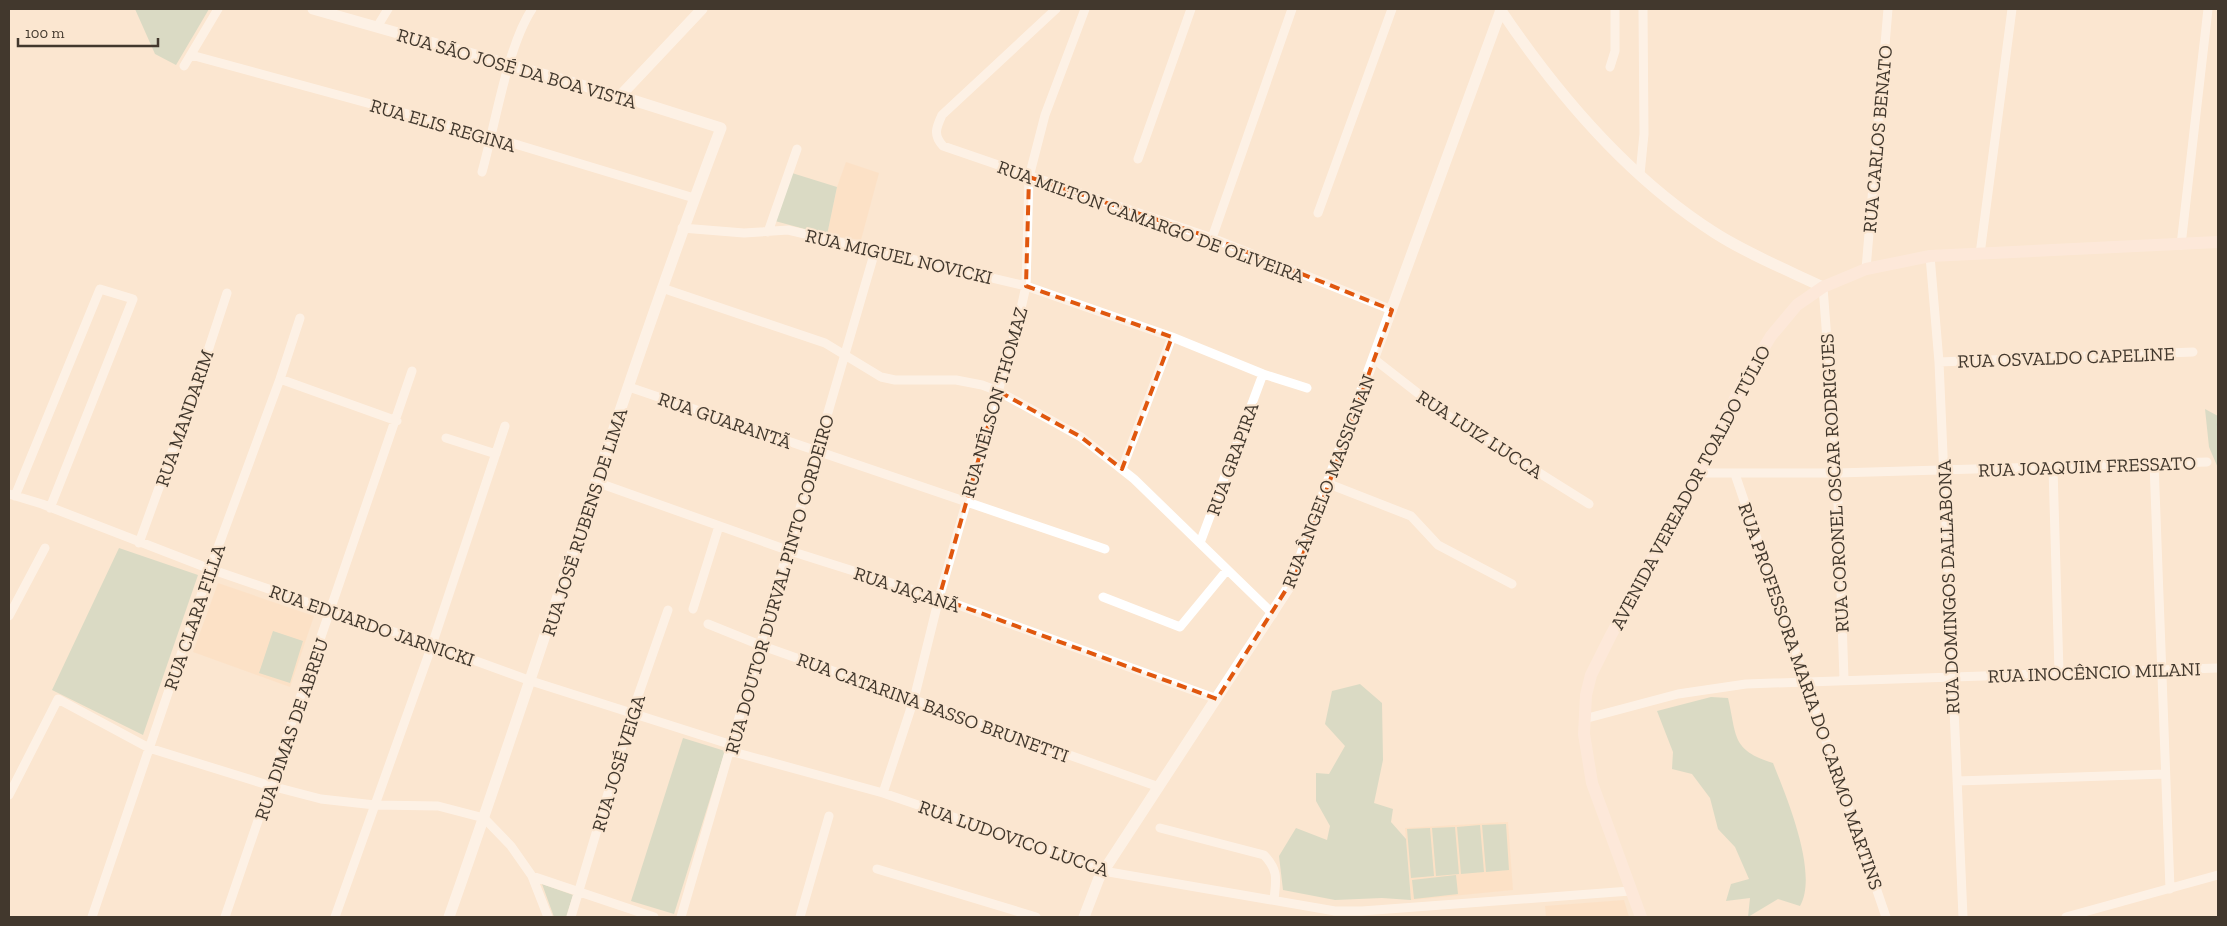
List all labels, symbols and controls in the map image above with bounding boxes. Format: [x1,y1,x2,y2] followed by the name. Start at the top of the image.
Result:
[18,15,158,47] scale bar
[394,23,640,114] street label: RUA SÃO JOSÉ DA BOA VISTA
[25,24,64,42] text: 100 m
[1858,44,1897,234] street label: RUA CARLOS BENATO
[367,94,519,157] street label: RUA ELIS REGINA
[994,155,1308,288] street label: RUA MILTON CAMARGO DE OLIVEIRA
[803,224,995,289] street label: RUA MIGUEL NOVICKI
[956,304,1033,500] street label: RUA NÉLSON THOMAZ
[1815,333,1854,633] street label: RUA CORONEL OSCAR RODRIGUES
[1606,341,1775,633] street label: AVENIDA VEREADOR TOALDO TÚLIO
[1957,342,2175,373] street label: RUA OSVALDO CAPELINE
[150,347,219,490] street label: RUA MANDARIM
[1277,371,1380,591] street label: RUA ÂNGELO MASSIGNAN
[1412,385,1548,484] street label: RUA LUIZ LUCCA
[655,387,795,454] street label: RUA GUARANTÃ
[1201,399,1264,519] street label: RUA GRAPIRA
[537,405,632,639] street label: RUA JOSÉ RUBENS DE LIMA
[720,412,839,757] street label: RUA DOUTOR DURVAL PINTO CORDEIRO
[1978,451,2197,482] street label: RUA JOAQUIM FRESSATO
[1933,459,1964,715] street label: RUA DOMINGOS DALLABONA
[1733,500,1888,893] street label: RUA PROFESSORA MARIA DO CARMO MARTINS
[159,541,230,693] street label: RUA CLARA FILLA
[851,561,964,618] street label: RUA JAÇANÃ
[266,580,477,671] street label: RUA EDUARDO JARNICKI
[249,635,334,823] street label: RUA DIMAS DE ABREU
[794,647,1072,767] street label: RUA CATARINA BASSO BRUNETTI
[1987,657,2201,688] street label: RUA INOCÊNCIO MILANI
[587,691,650,834] street label: RUA JOSÉ VEIGA
[916,795,1113,882] street label: RUA LUDOVICO LUCCA

